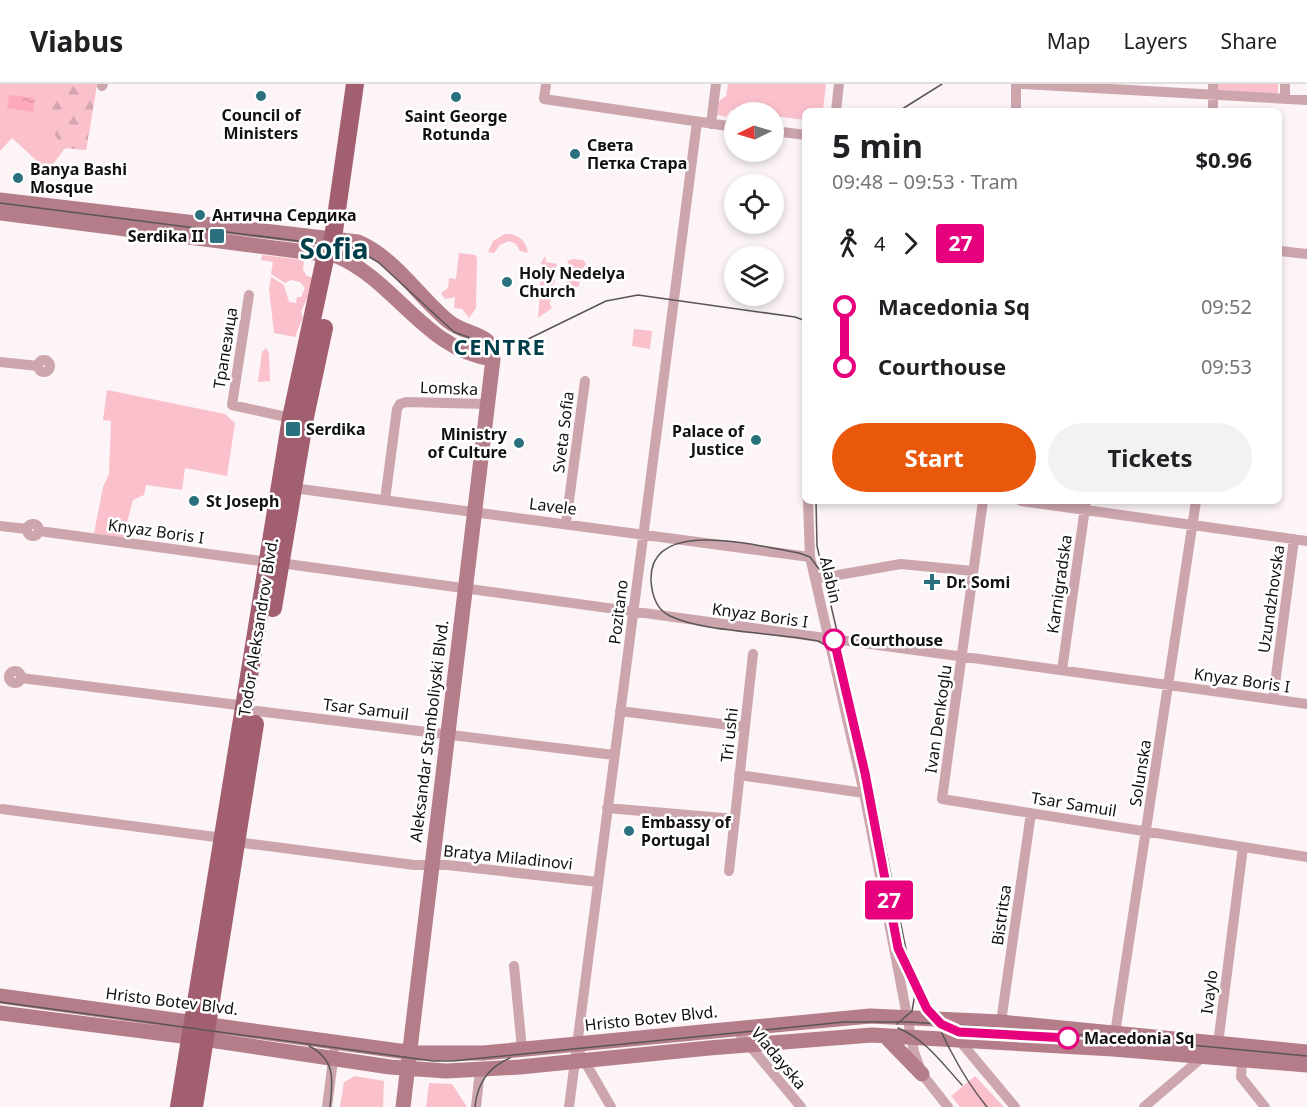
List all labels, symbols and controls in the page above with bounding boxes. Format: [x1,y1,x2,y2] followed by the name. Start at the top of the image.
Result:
[30,22,123,60] text: Viabus
[1047,27,1091,55] text: Map
[1124,27,1188,55] text: Layers
[1221,27,1277,55] text: Share
[254,89,268,103] marker: Council of Ministers
[449,90,463,104] marker: Saint George Rotunda
[724,102,784,162] north arrow
[724,102,784,306] map controls
[221,104,301,144] place label: Council of Ministers
[405,105,507,145] place label: Saint George Rotunda
[832,123,923,168] text: 5 min
[587,134,687,174] place label: Света Петка Стара
[1195,144,1252,174] text: $0.96
[568,147,582,161] marker: Света Петка Стара
[30,158,127,198] place label: Banya Bashi Mosque
[832,168,1018,195] text: 09:48 – 09:53 · Tram
[11,171,25,185] marker: Banya Bashi Mosque
[724,174,784,234] button: locate
[212,204,357,226] place label: Антична Сердика
[193,208,207,222] marker: Антична Сердика
[128,225,204,247] place label: Serdika II
[208,227,226,245] marker: Serdika II
[832,227,865,260] icon: walk
[894,227,927,260] icon: forward
[300,229,368,267] district label: Sofia
[948,229,972,257] text: 27
[874,230,885,257] text: 4
[724,246,784,306] button: layers
[519,262,625,302] place label: Holy Nedelya Church
[500,275,514,289] marker: Holy Nedelya Church
[878,291,1030,321] text: Macedonia Sq
[1201,293,1252,320] text: 09:52
[208,306,242,390] street label: Трапезица
[454,331,546,361] district label: CENTRE
[878,351,1006,381] text: Courthouse
[1201,353,1252,380] text: 09:53
[420,376,478,400] street label: Lomska
[547,390,579,474] street label: Sveta Sofia
[306,418,366,440] place label: Serdika
[284,420,302,438] marker: Serdika
[672,420,745,460] place label: Palace of Justice
[427,423,508,463] place label: Ministry of Culture
[832,423,1036,492] button: Start
[1048,423,1252,492] button: Tickets
[749,433,763,447] marker: Palace of Justice
[512,436,526,450] marker: Ministry of Culture
[206,490,279,512] place label: St Joseph
[528,492,578,520] street label: Lavele
[187,494,201,508] marker: St Joseph
[107,513,205,549] street label: Knyaz Boris I
[1041,533,1077,635] street label: Karnigradska
[233,536,283,718] street label: Todor Aleksandrov Blvd.
[1253,544,1289,654] street label: Uzundzhovska
[815,555,847,605] street label: Alabin
[946,571,1010,593] place label: Dr. Somi
[923,573,941,591] marker: Dr. Somi
[603,578,633,646] street label: Pozitano
[711,597,809,633] street label: Knyaz Boris I
[404,619,454,843] street label: Aleksandar Stamboliyski Blvd.
[823,629,845,651] marker: Courthouse
[850,629,943,651] place label: Courthouse
[1193,662,1291,698] street label: Knyaz Boris I
[920,663,956,775] street label: Ivan Denkoglu
[322,693,410,725] street label: Tsar Samuil
[715,707,743,763] street label: Tri ushi
[1124,738,1156,808] street label: Solunska
[1030,786,1118,822] street label: Tsar Samuil
[641,811,732,851] place label: Embassy of Portugal
[622,824,636,838] marker: Embassy of Portugal
[442,839,574,875] street label: Bratya Miladinovi
[862,880,916,920] line badge: 27
[986,883,1016,947] street label: Bistritsa
[877,886,901,914] text: 27
[1195,969,1223,1015] street label: Ivaylo
[104,982,240,1020] street label: Hristo Botev Blvd.
[583,1000,719,1036] street label: Hristo Botev Blvd.
[747,1022,811,1094] street label: Vladayska
[1057,1027,1079,1049] marker: Macedonia Sq
[1084,1027,1194,1049] place label: Macedonia Sq

